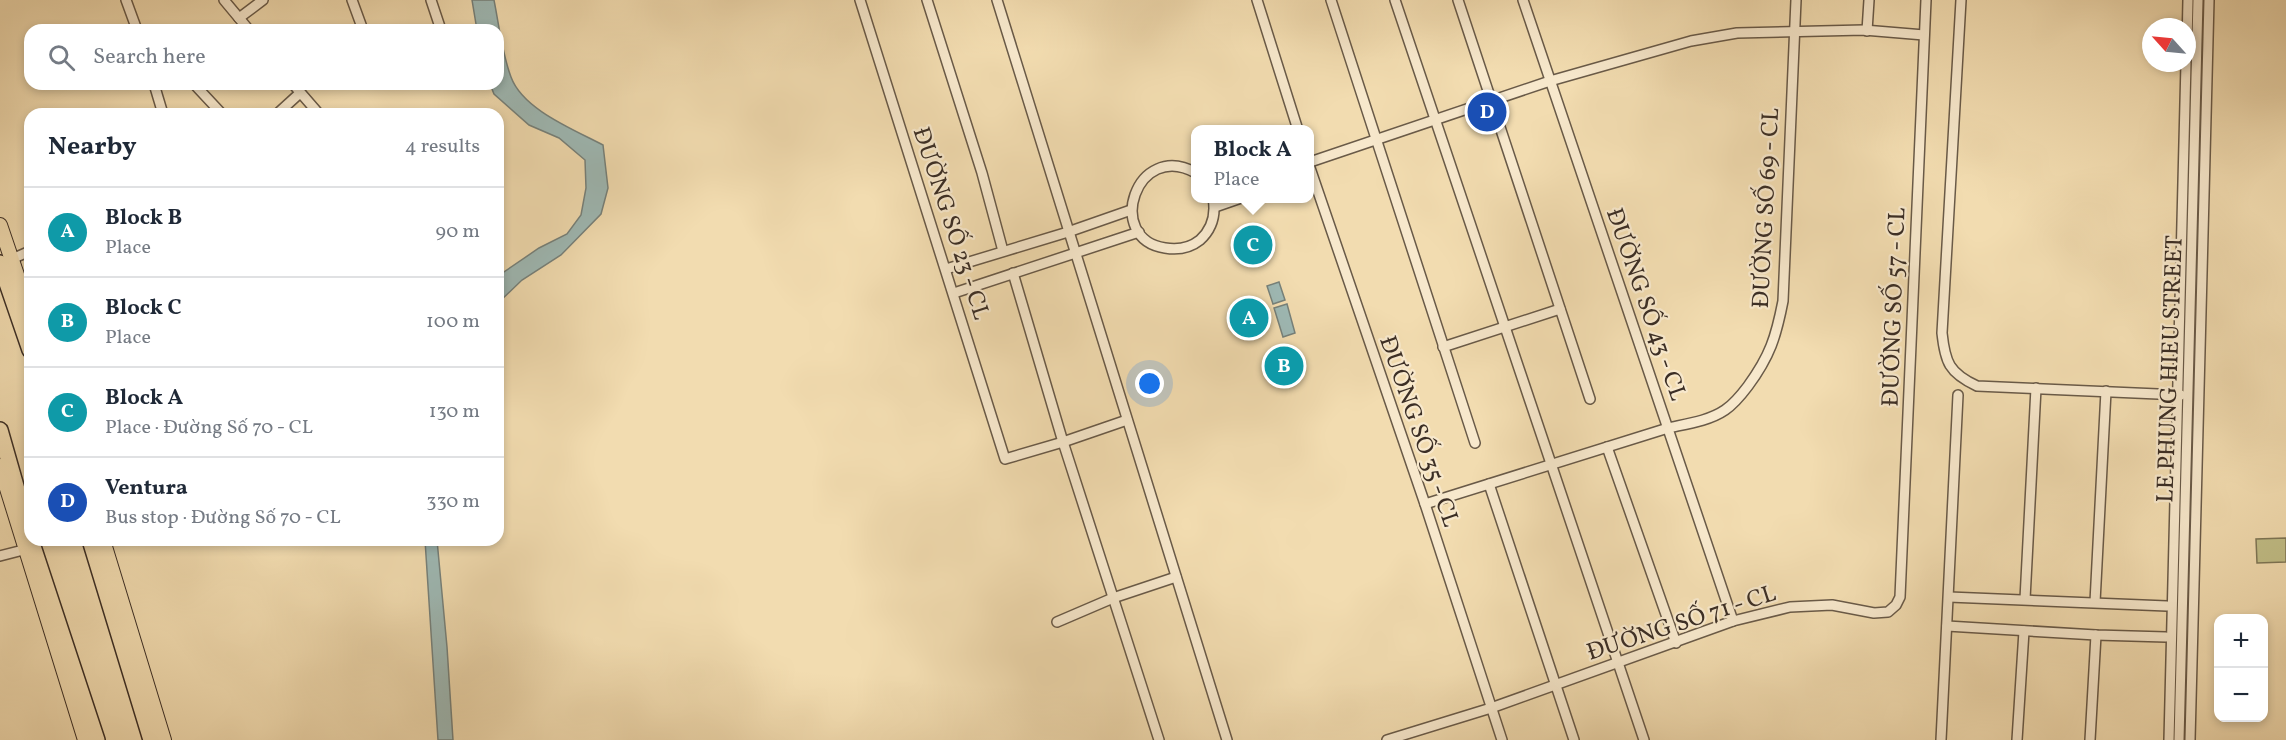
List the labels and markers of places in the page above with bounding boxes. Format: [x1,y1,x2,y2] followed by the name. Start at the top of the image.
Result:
[1468,90,1506,134] pin: D
[1234,222,1272,268] pin: C
[1230,296,1268,340] pin: A
[1264,344,1304,388] pin: B

